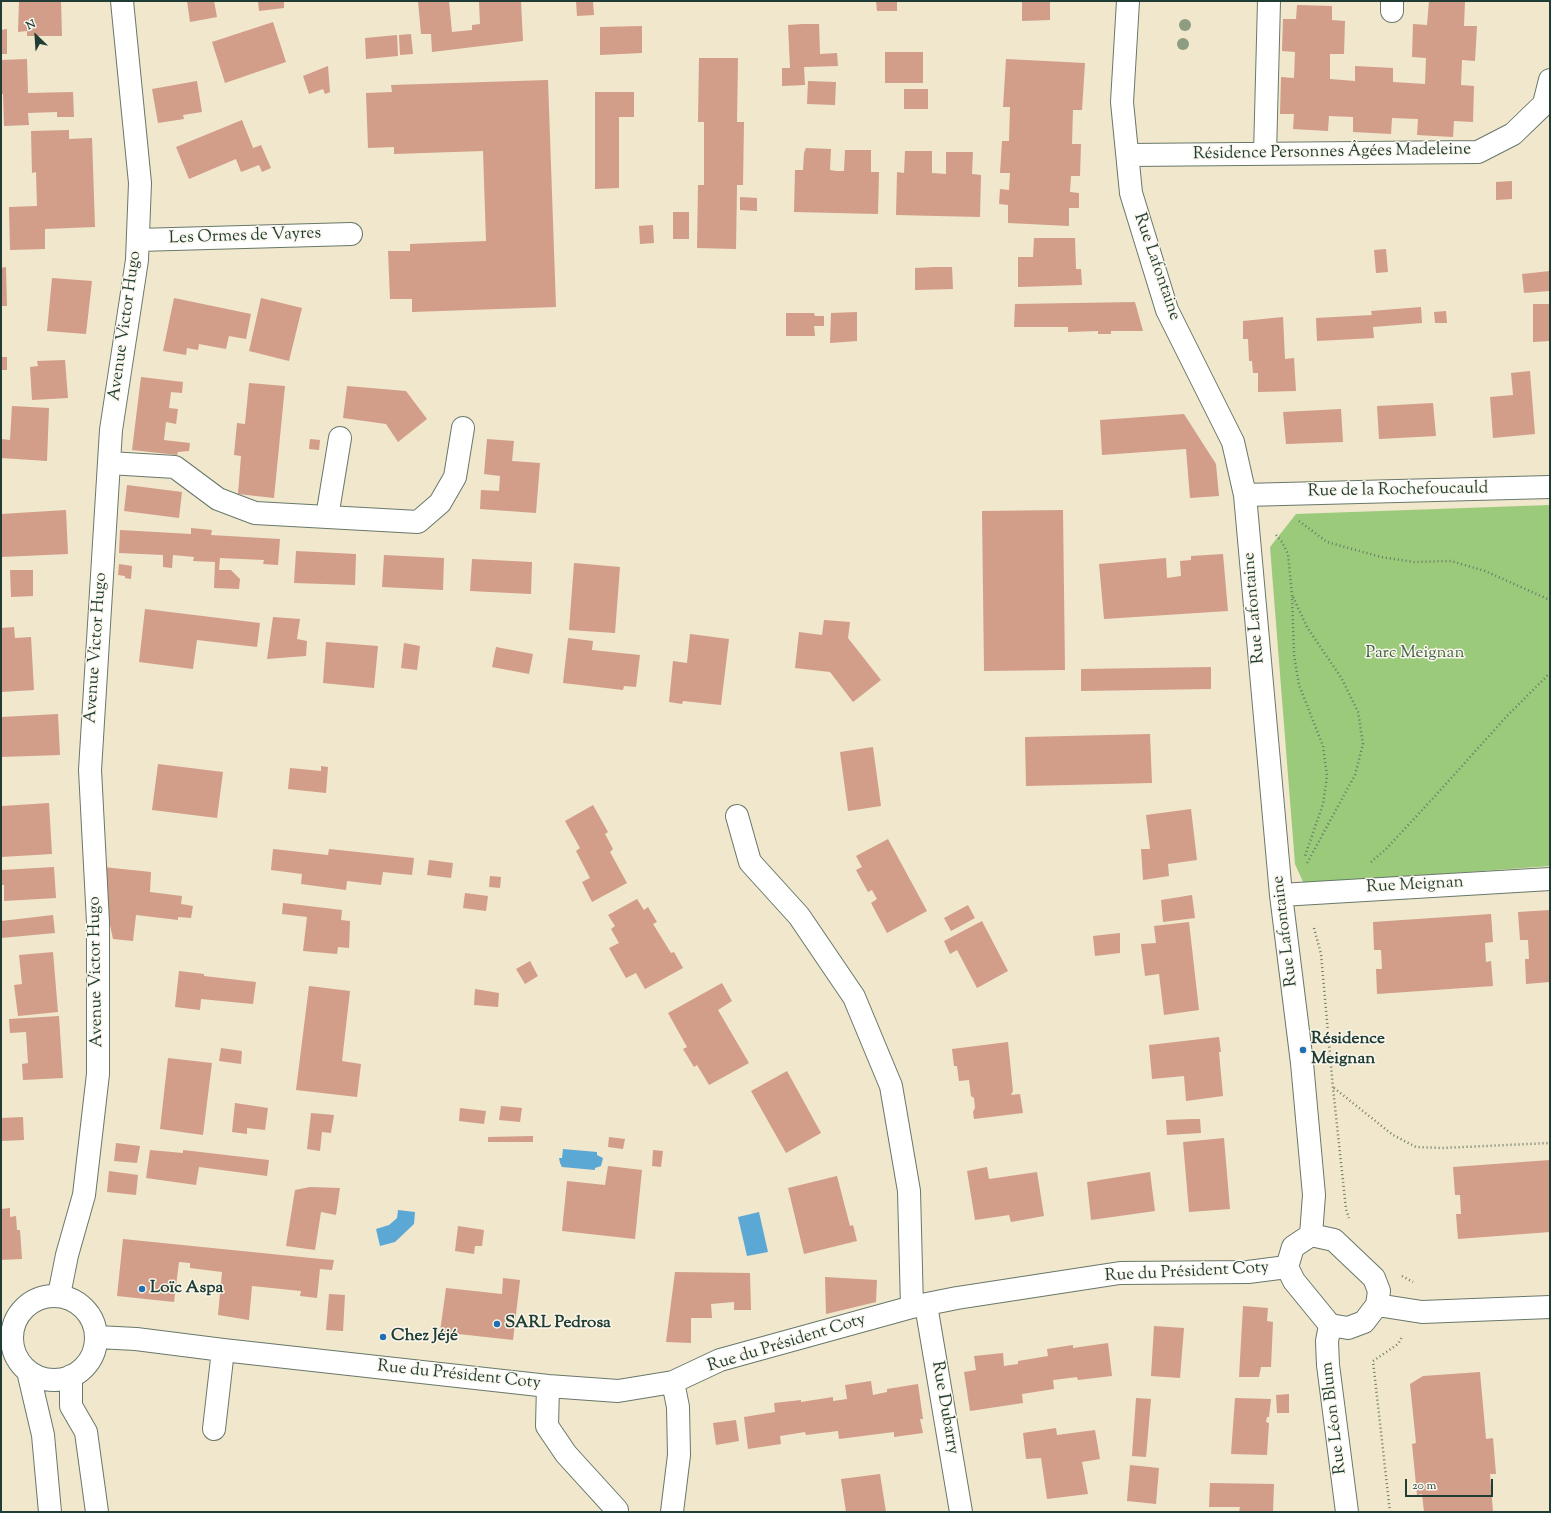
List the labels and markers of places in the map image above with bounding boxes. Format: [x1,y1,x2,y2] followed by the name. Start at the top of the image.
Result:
[1311,1030,1385,1070] place label: Résidence Meignan
[1298,1045,1308,1055] marker: Résidence Meignan
[150,1279,223,1299] place label: Loïc Aspa
[137,1284,147,1294] marker: Loïc Aspa
[505,1314,611,1334] place label: SARL Pedrosa
[492,1319,502,1329] marker: SARL Pedrosa
[391,1327,458,1347] place label: Chez Jéjé
[378,1332,388,1342] marker: Chez Jéjé

